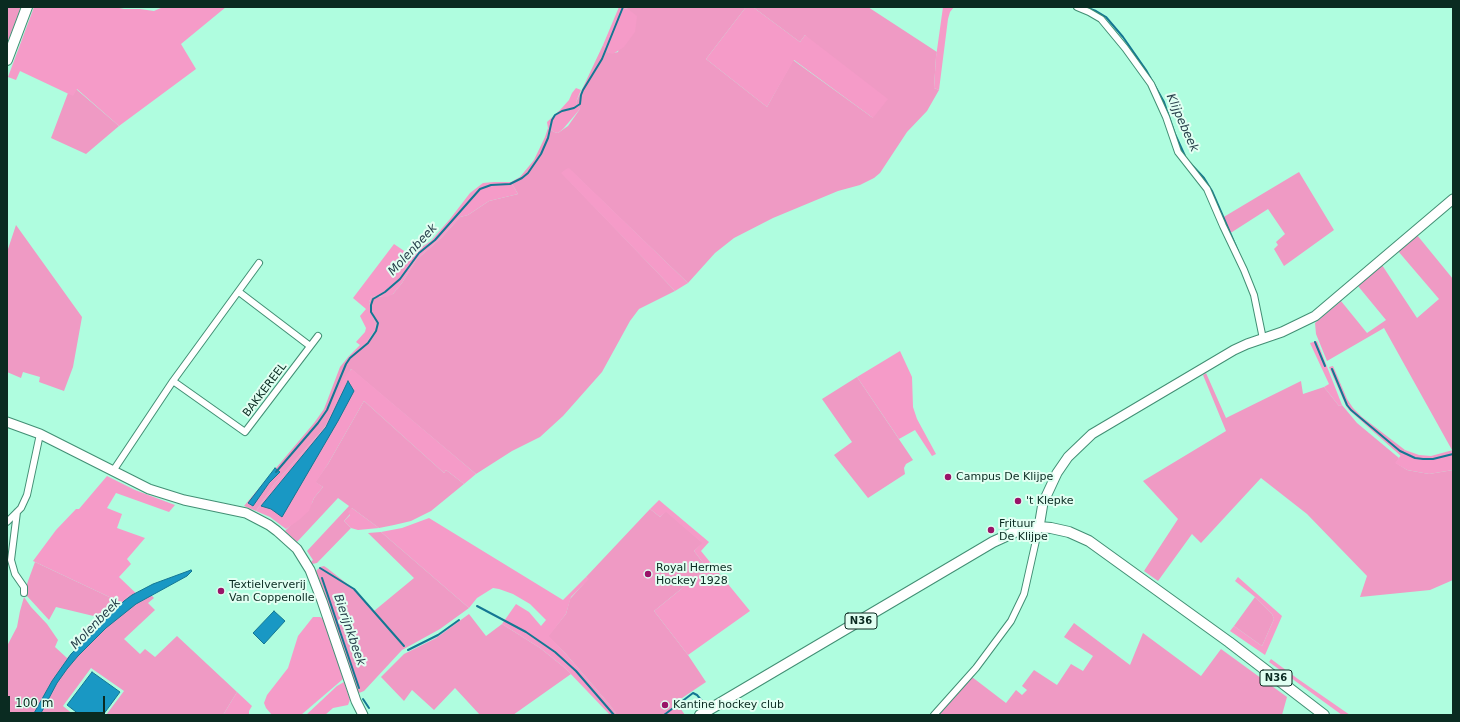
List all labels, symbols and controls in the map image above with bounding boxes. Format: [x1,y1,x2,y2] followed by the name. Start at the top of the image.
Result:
[1163,92,1201,154] water label: Klijpebeek
[385,221,441,279] water label: Molenbeek
[240,360,290,420] street label: BAKKEREEL
[956,470,1053,484] place label: Campus De Klijpe
[943,472,953,482] marker: Campus De Klijpe
[1026,494,1074,508] place label: 't Klepke
[1013,496,1023,506] marker: 't Klepke
[999,517,1048,543] place label: Frituur De Klijpe
[986,525,996,535] marker: Frituur De Klijpe
[656,561,732,587] place label: Royal Hermes Hockey 1928
[643,569,653,579] marker: Royal Hermes Hockey 1928
[229,578,315,604] place label: Textielververij Van Coppenolle
[216,586,226,596] marker: Textielververij Van Coppenolle
[330,592,368,668] water label: Bierijnkbeek
[68,595,124,653] water label: Molenbeek
[845,613,877,629] road number: N36
[1260,670,1292,686] road number: N36
[10,688,107,714] scale bar
[15,696,53,710] text: 100 m
[673,698,784,712] place label: Kantine hockey club
[660,700,670,710] marker: Kantine hockey club

